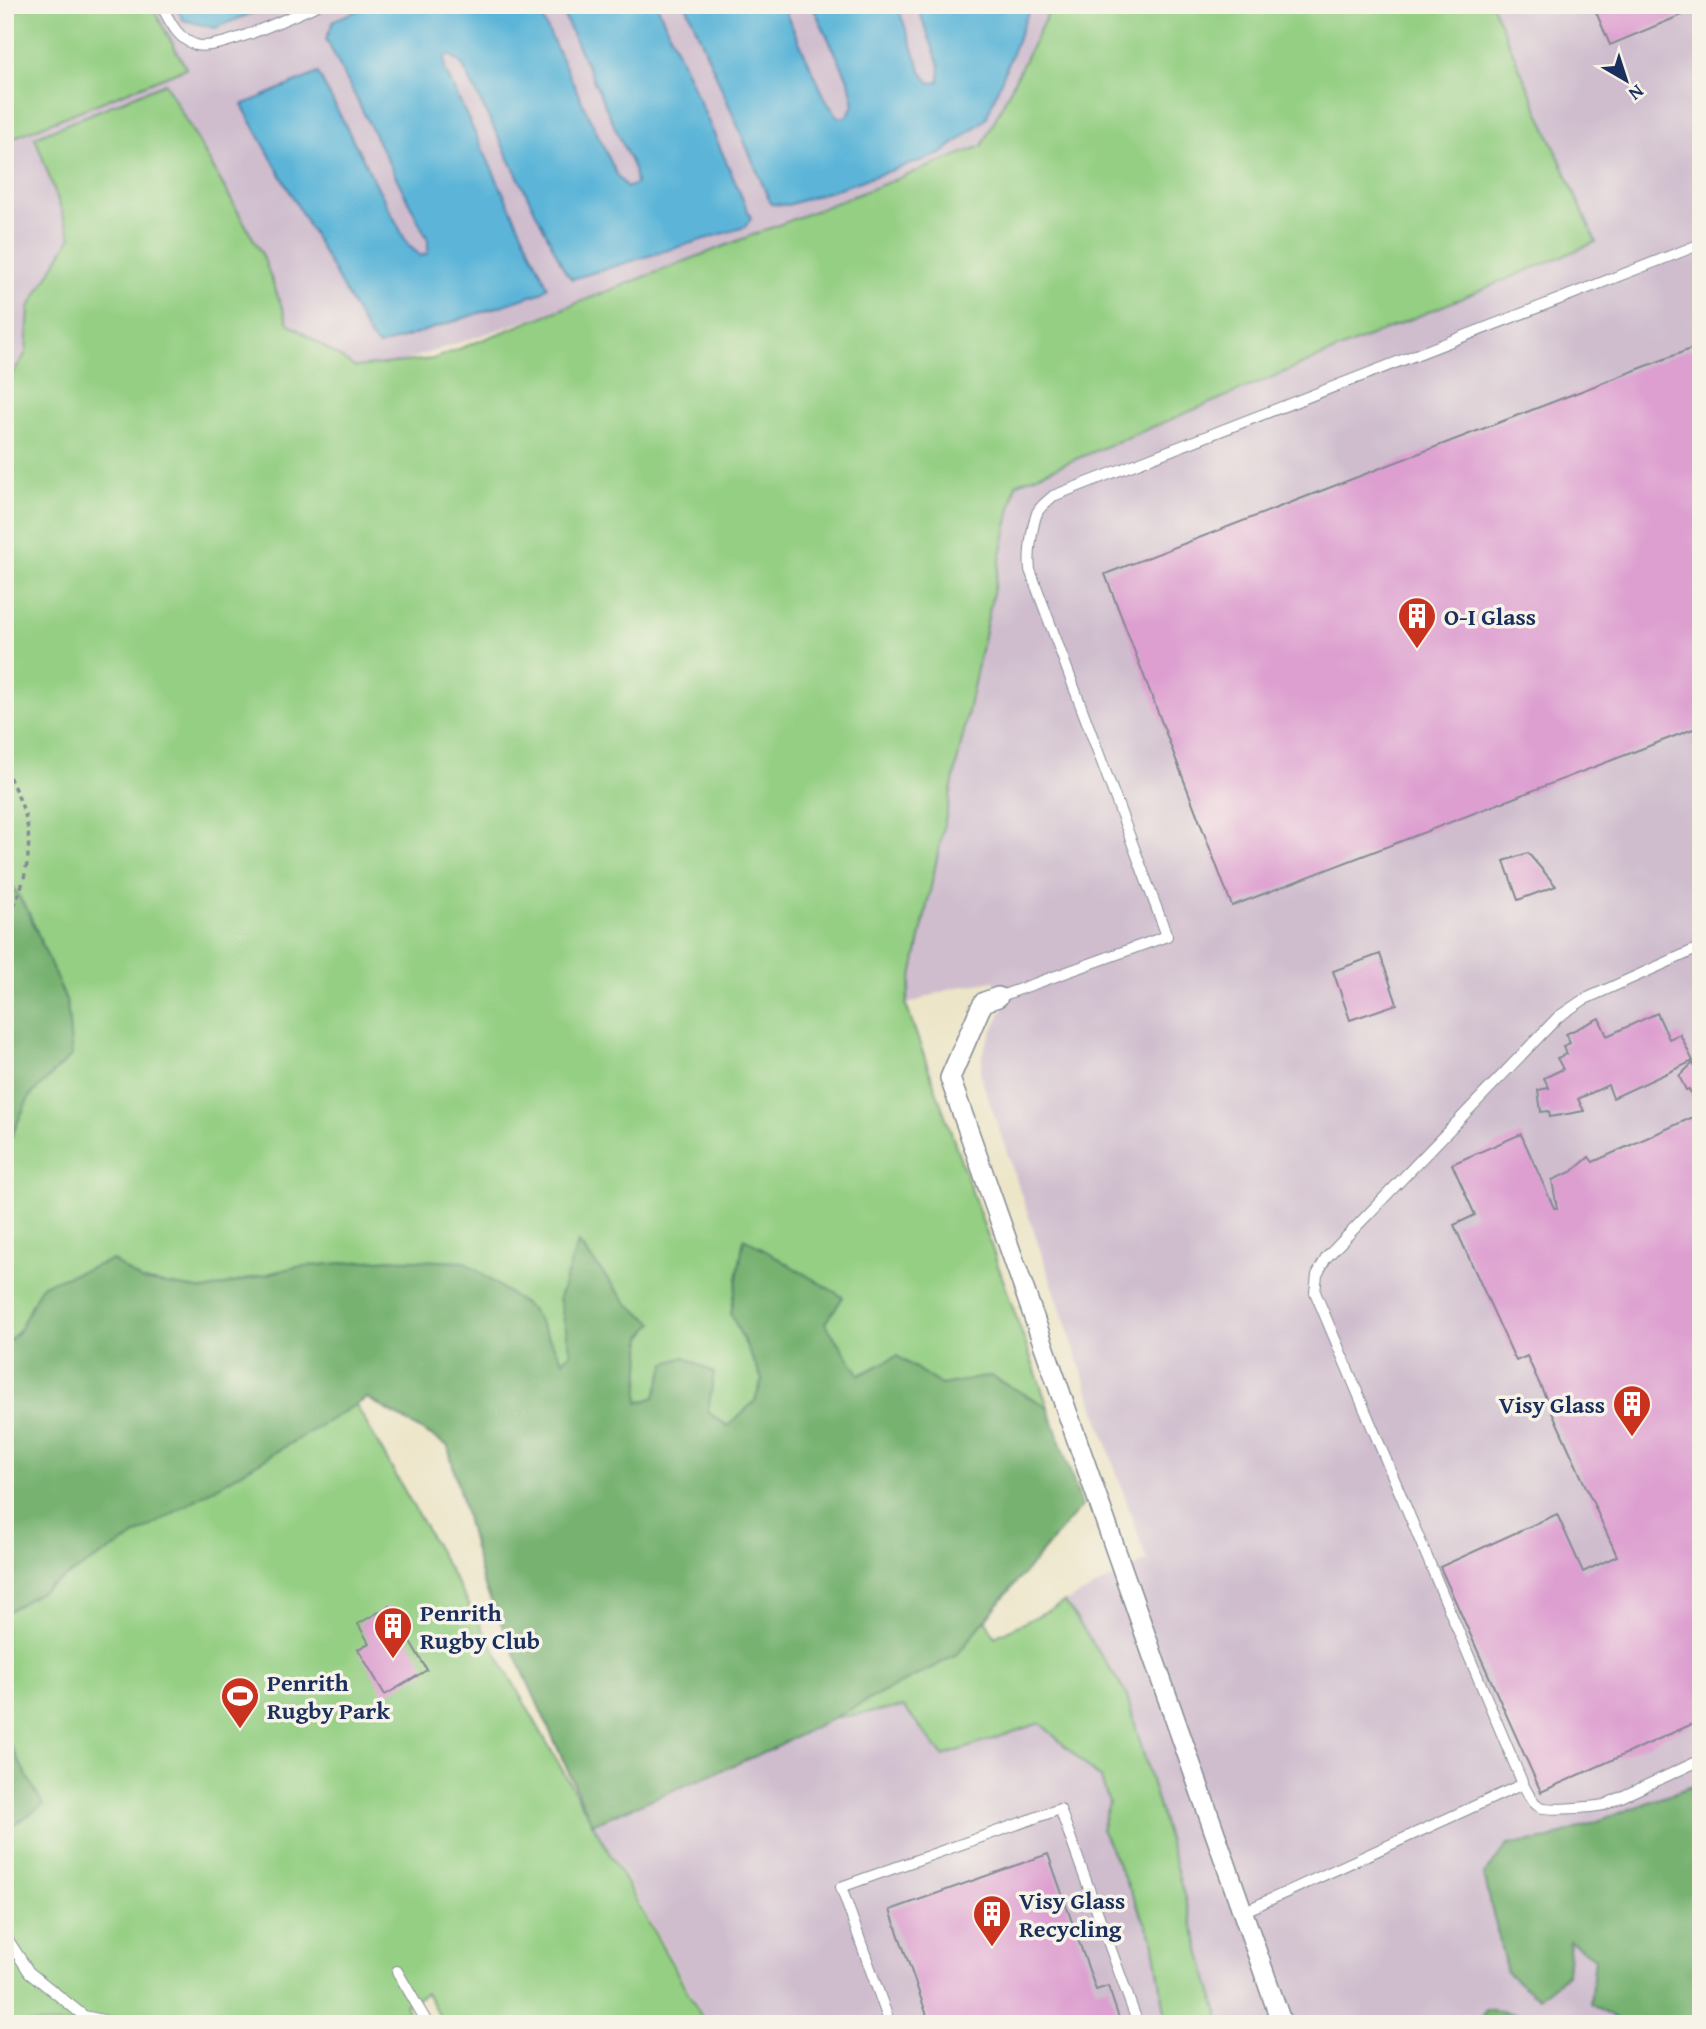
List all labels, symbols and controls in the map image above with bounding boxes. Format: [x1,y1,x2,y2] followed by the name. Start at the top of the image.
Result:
[1590,46,1660,116] north arrow
[1623,78,1650,108] text: N
[1396,595,1438,650] building icon: O-I Glass
[1444,599,1536,634] place label: O-I Glass
[1611,1383,1653,1438] building icon: Visy Glass
[1499,1387,1605,1422] place label: Visy Glass
[420,1595,540,1658] place label: Penrith Rugby Club
[372,1605,414,1660] building icon: Penrith Rugby Club
[267,1665,390,1728] place label: Penrith Rugby Park
[219,1675,261,1730] sports icon: Penrith Rugby Park
[1019,1883,1125,1946] place label: Visy Glass Recycling
[971,1893,1013,1948] building icon: Visy Glass Recycling

